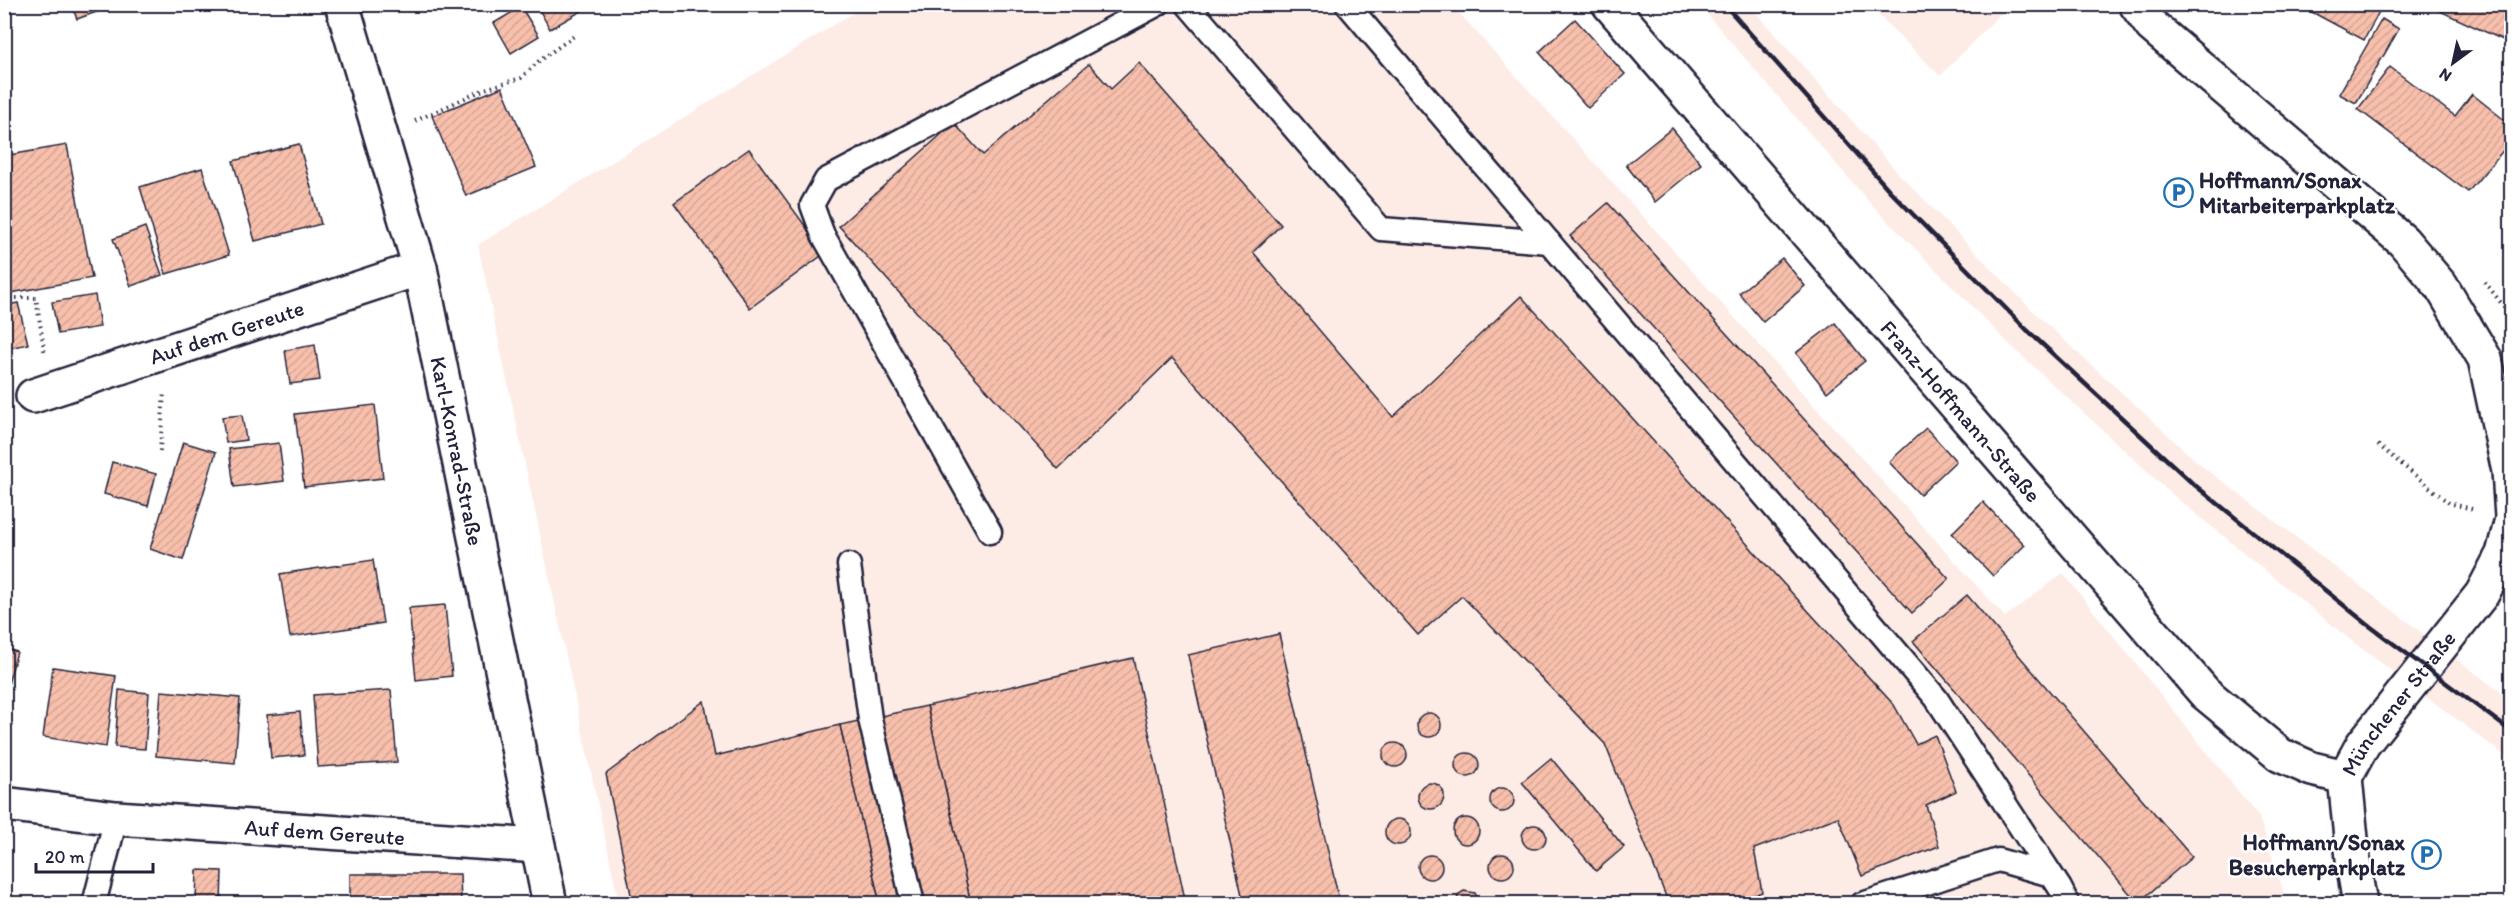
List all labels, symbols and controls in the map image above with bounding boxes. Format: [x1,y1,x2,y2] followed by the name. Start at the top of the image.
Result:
[2423,33,2483,93] north arrow
[2435,64,2455,86] text: N
[2199,167,2396,219] place label: Hoffmann/Sonax Mitarbeiterparkplatz
[2162,177,2194,209] parking icon: Hoffmann/Sonax Mitarbeiterparkplatz
[146,294,307,370] street label: Auf dem Gereute
[1875,315,2047,508] street label: Franz-Hoffmann-Straße
[424,354,489,548] street label: Karl-Konrad-Straße
[2335,625,2462,781] street label: Münchener Straße
[243,814,406,851] street label: Auf dem Gereute
[2229,829,2406,881] place label: Hoffmann/Sonax Besucherparkplatz
[36,836,153,874] scale bar
[2410,839,2442,871] parking icon: Hoffmann/Sonax Besucherparkplatz
[45,846,85,868] text: 20 m

